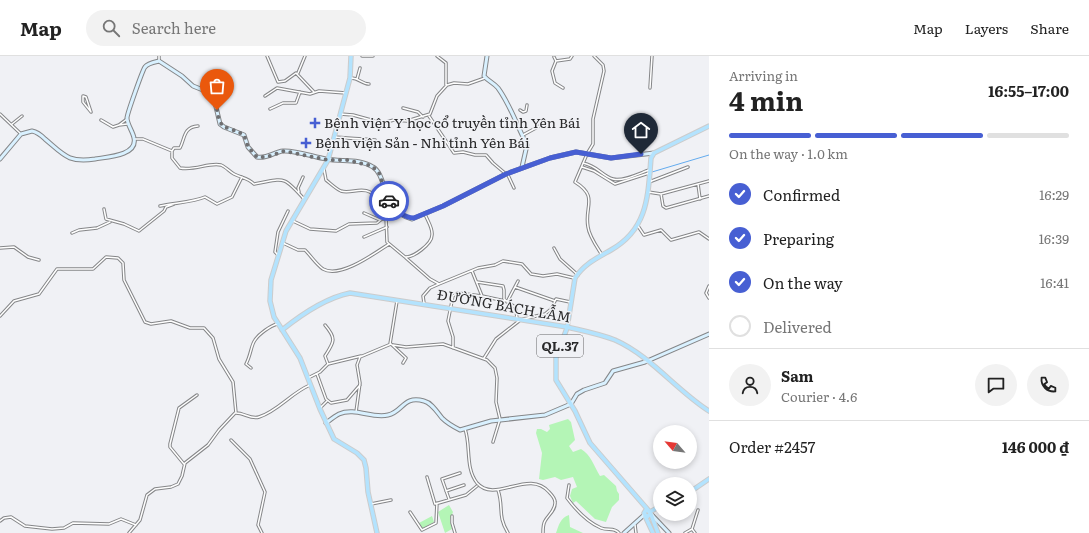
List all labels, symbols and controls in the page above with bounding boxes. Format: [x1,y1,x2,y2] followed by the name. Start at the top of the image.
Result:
[86,10,366,46] search box
[20,14,62,42] text: Map
[132,16,216,39] text: Search here
[100,17,122,39] icon: search
[913,18,943,38] text: Map
[965,18,1008,38] text: Layers
[1030,18,1069,38] text: Share
[729,66,798,85] text: Arriving in
[200,69,234,110] pin
[206,75,228,97] icon: bag
[988,79,1069,102] text: 16:55–17:00
[729,80,803,119] text: 4 min
[324,112,581,132] place label: Bệnh viện Y học cổ truyền tỉnh Yên Bái
[624,113,658,154] pin
[309,117,321,129] marker: Bệnh viện Y học cổ truyền tỉnh Yên Bái
[630,119,652,141] icon: home
[315,132,530,152] place label: Bệnh viện Sản - Nhi tỉnh Yên Bái
[300,137,312,149] marker: Bệnh viện Sản - Nhi tỉnh Yên Bái
[729,144,848,163] text: On the way · 1.0 km
[369,181,409,221] courier
[729,183,751,205] icon: check
[763,183,840,206] text: Confirmed
[1039,185,1069,204] text: 16:29
[378,190,400,212] icon: car
[729,227,751,249] icon: check
[763,227,834,250] text: Preparing
[1039,229,1069,248] text: 16:39
[729,271,751,293] icon: check
[763,271,843,294] text: On the way
[1040,273,1069,292] text: 16:41
[436,283,573,327] street label: ĐƯỜNG BÁCH LẪM
[763,315,832,338] text: Delivered
[537,335,583,357] road number: QL.37
[729,364,771,406] button: person
[781,364,814,387] text: Sam
[975,364,1017,406] button: chat
[1027,364,1069,406] button: phone
[781,387,857,406] text: Courier · 4.6
[653,425,697,469] north arrow
[653,425,697,521] map controls
[729,435,815,458] text: Order #2457
[1002,435,1069,458] text: 146 000 ₫
[653,477,697,521] button: layers

